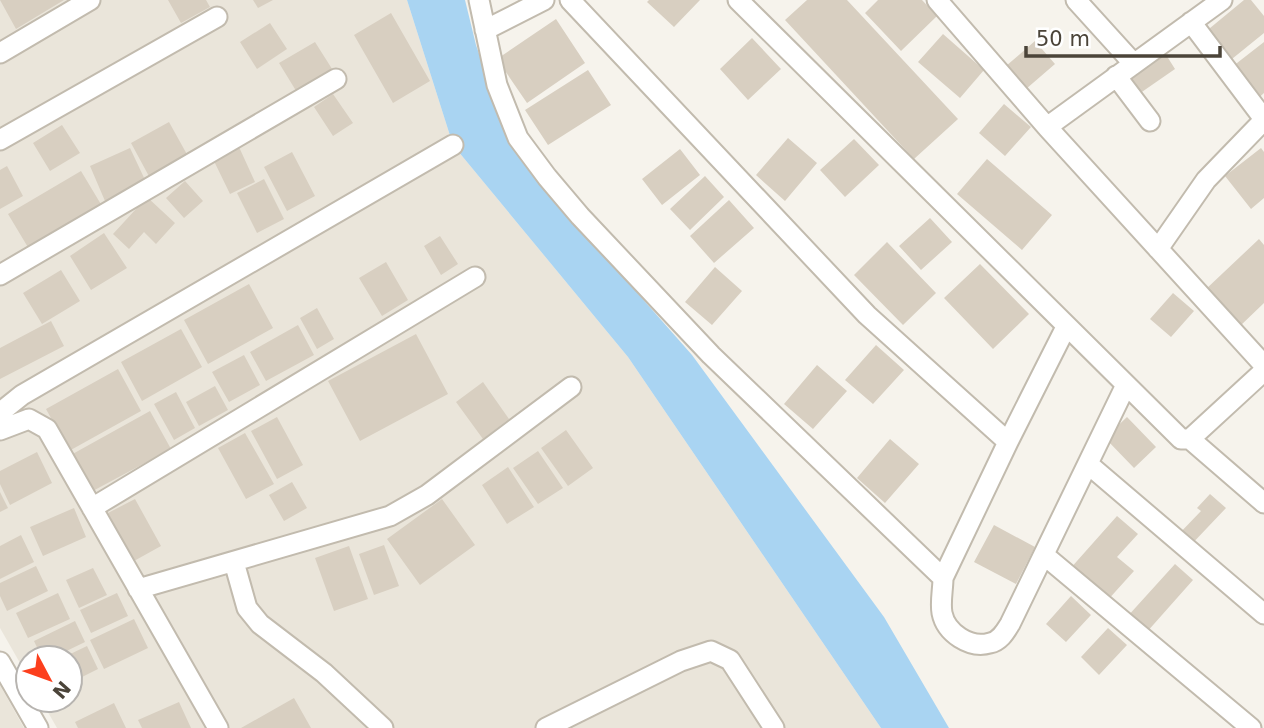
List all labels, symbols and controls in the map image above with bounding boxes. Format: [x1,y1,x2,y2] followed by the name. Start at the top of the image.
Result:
[1026,14,1220,58] scale bar
[1036,27,1090,51] text: 50 m
[14,644,84,714] north arrow
[48,677,75,703] text: N

